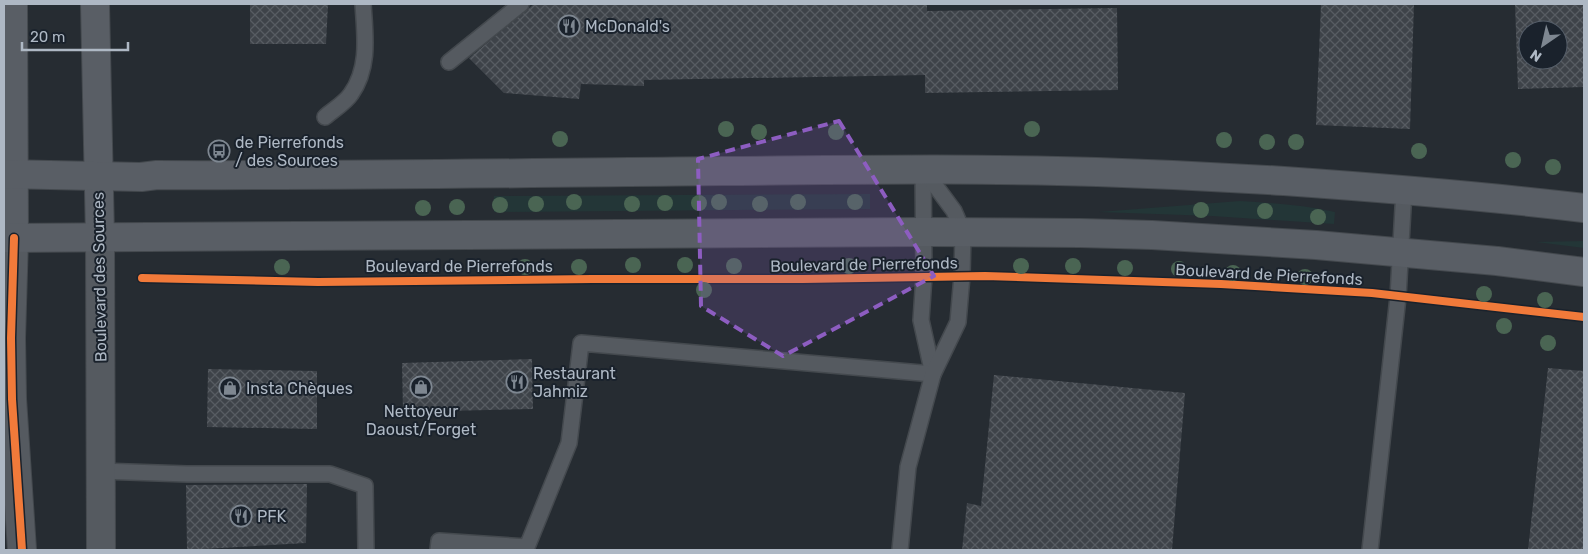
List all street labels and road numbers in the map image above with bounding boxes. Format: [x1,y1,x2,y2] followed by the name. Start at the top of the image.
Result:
[89,192,110,362] street label: Boulevard des Sources
[770,253,958,276] street label: Boulevard de Pierrefonds
[365,257,553,276] street label: Boulevard de Pierrefonds
[1175,260,1363,289] street label: Boulevard de Pierrefonds

